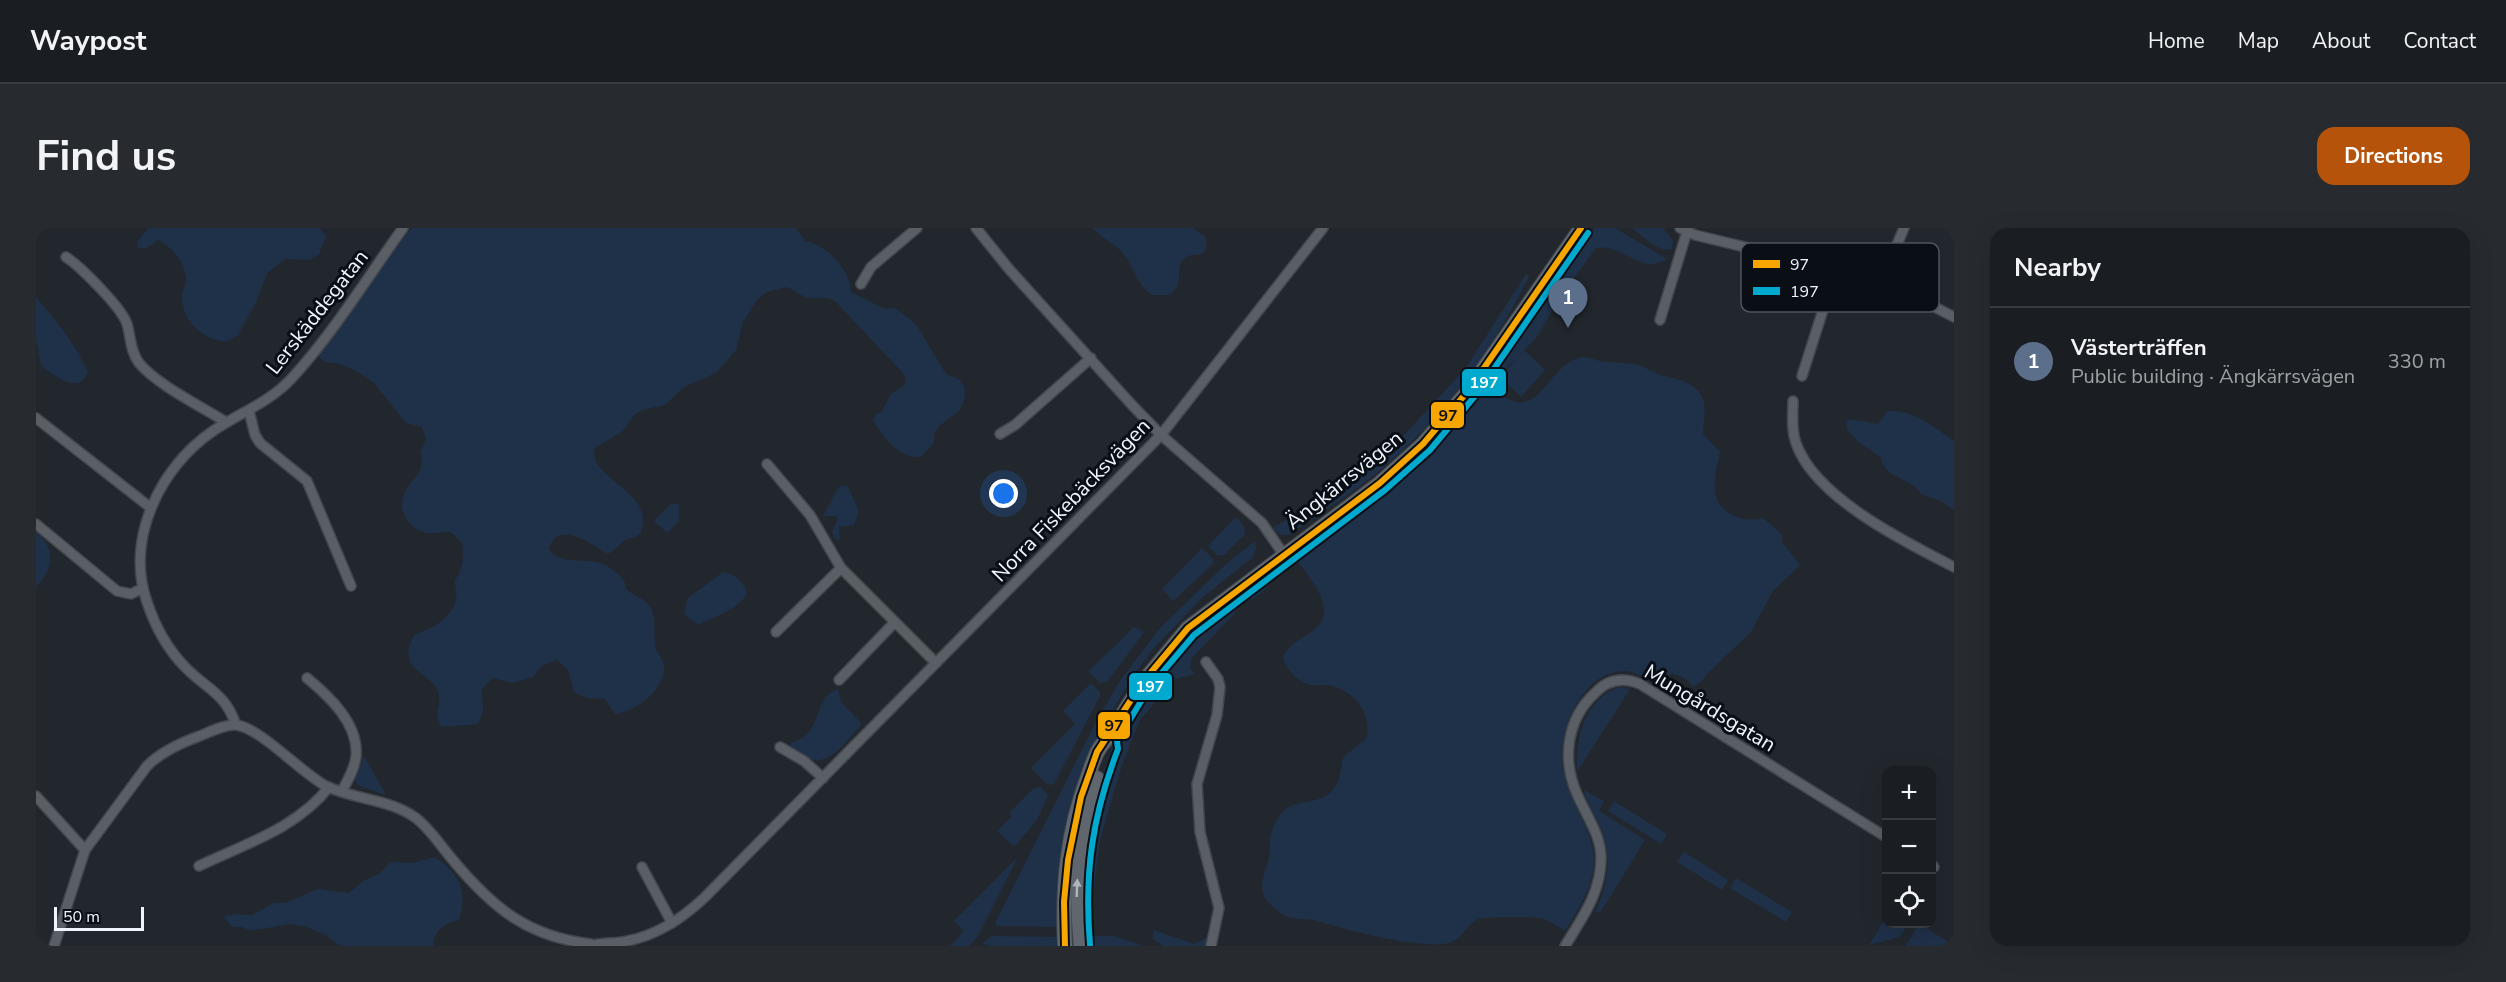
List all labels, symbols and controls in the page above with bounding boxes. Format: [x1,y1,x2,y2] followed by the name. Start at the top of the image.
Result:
[30,22,147,60] text: Waypost
[2148,27,2205,55] text: Home
[2238,27,2279,55] text: Map
[2312,27,2370,55] text: About
[2403,27,2476,55] text: Contact
[2317,127,2470,185] button: Directions
[36,128,176,185] text: Find us
[1741,243,1939,312] legend
[259,244,375,380] street label: Lerskäddegatan
[2014,250,2101,285] text: Nearby
[1790,254,1809,276] text: 97
[1548,279,1588,328] pin: 1
[1790,281,1819,303] text: 197
[2071,333,2207,363] text: Västerträffen
[2028,348,2040,375] text: 1
[2388,348,2446,375] text: 330 m
[2071,363,2355,390] text: Public building · Ängkärrsvägen
[1461,368,1507,397] line badge: 197
[1470,372,1498,394] text: 197
[1430,401,1465,429] line badge: 97
[1438,405,1458,427] text: 97
[986,412,1156,588] street label: Norra Fiskebäcksvägen
[1280,424,1408,536] street label: Ängkärrsvägen
[989,479,1018,508] your location
[1639,658,1781,758] street label: Mungårdsgatan
[1128,672,1173,701] line badge: 197
[1136,676,1164,698] text: 197
[1097,711,1131,740] line badge: 97
[1104,715,1124,737] text: 97
[1882,766,1936,928] map controls
[1882,766,1936,820] button: +
[1882,820,1936,874] button: −
[1882,874,1936,928] button: locate
[1073,878,1082,897] one-way arrow
[54,904,144,932] scale bar
[63,906,100,928] text: 50 m

